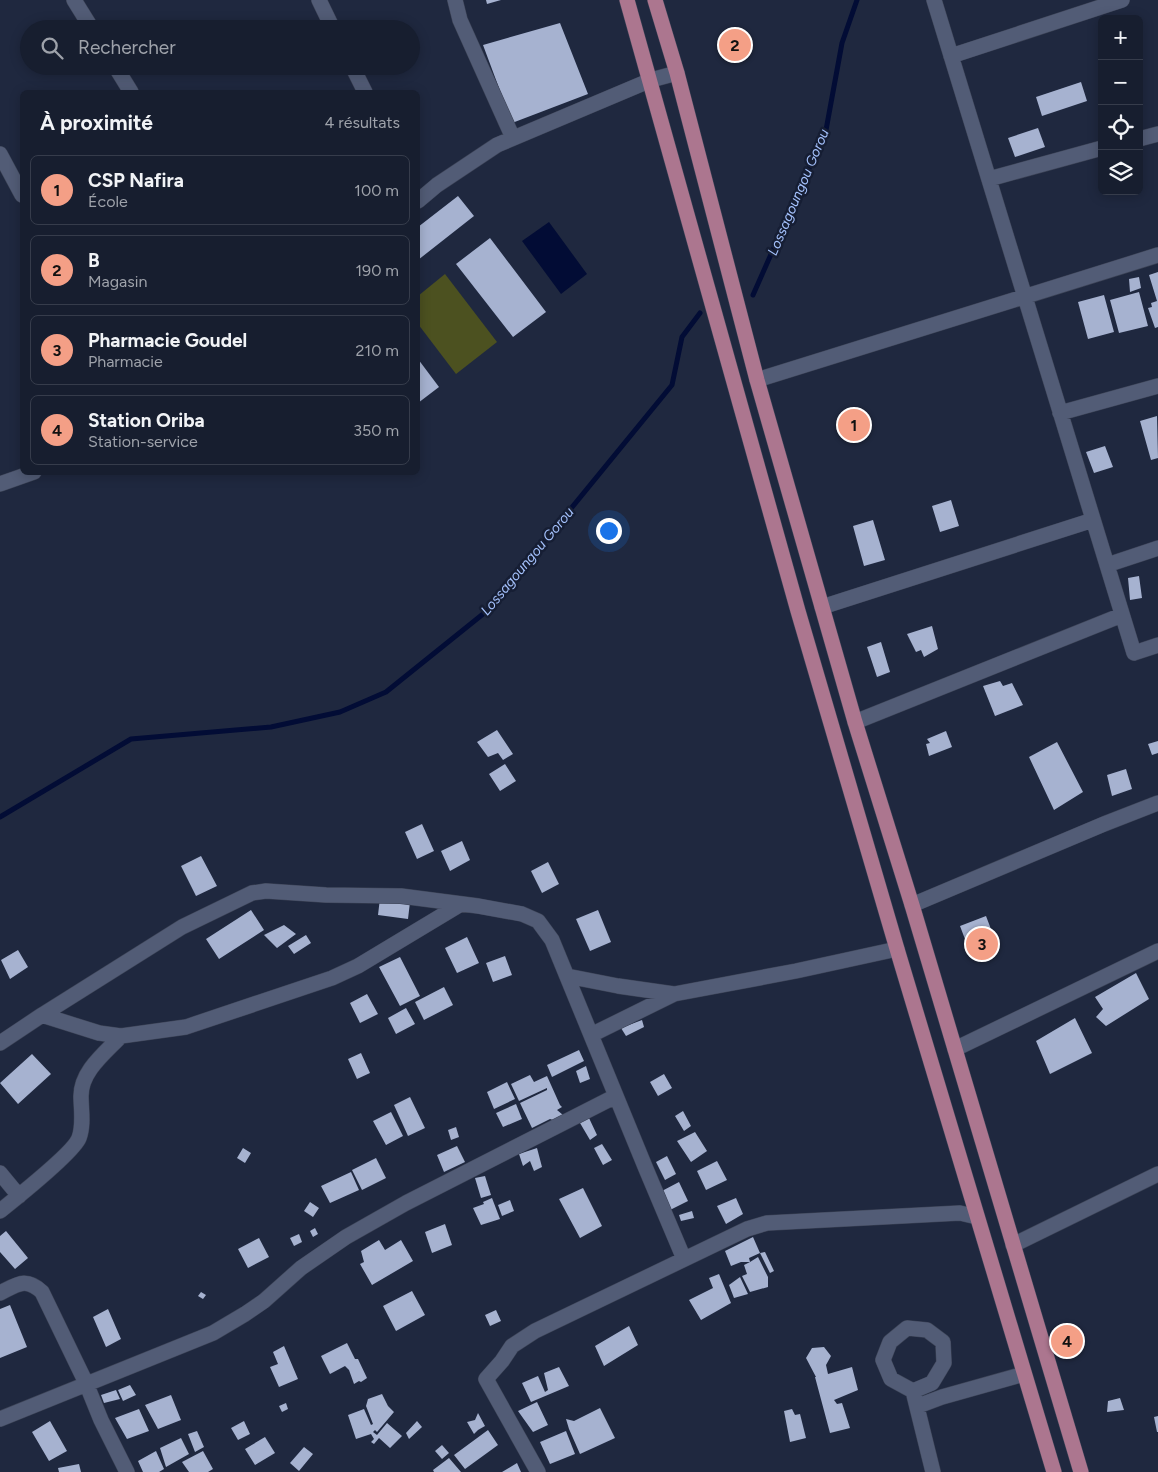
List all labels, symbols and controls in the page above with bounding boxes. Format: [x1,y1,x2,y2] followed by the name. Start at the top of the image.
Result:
[1098,15,1143,195] map controls
[1098,15,1143,60] button: +
[20,20,420,75] search box
[719,26,751,64] pin: 2
[38,34,66,62] icon: search
[78,36,176,59] text: Rechercher
[1098,60,1143,105] button: −
[1098,105,1143,150] button: locate
[40,110,153,135] text: À proximité
[324,113,400,132] text: 4 résultats
[764,126,833,258] water label: Lossagoungou Gorou
[1098,150,1143,195] button: layers
[88,169,184,192] text: CSP Nafira
[54,181,60,200] text: 1
[354,181,399,200] text: 100 m
[88,192,128,211] text: École
[88,249,100,272] text: B
[52,261,62,280] text: 2
[356,261,399,280] text: 190 m
[88,272,147,291] text: Magasin
[88,329,247,352] text: Pharmacie Goudel
[53,341,61,360] text: 3
[356,341,399,360] text: 210 m
[88,352,163,371] text: Pharmacie
[838,406,870,444] pin: 1
[88,409,205,432] text: Station Oriba
[52,421,62,440] text: 4
[353,421,399,440] text: 350 m
[88,432,198,451] text: Station-service
[477,504,578,619] water label: Lossagoungou Gorou
[596,518,622,544] your location
[966,925,998,963] pin: 3
[1051,1322,1083,1360] pin: 4

